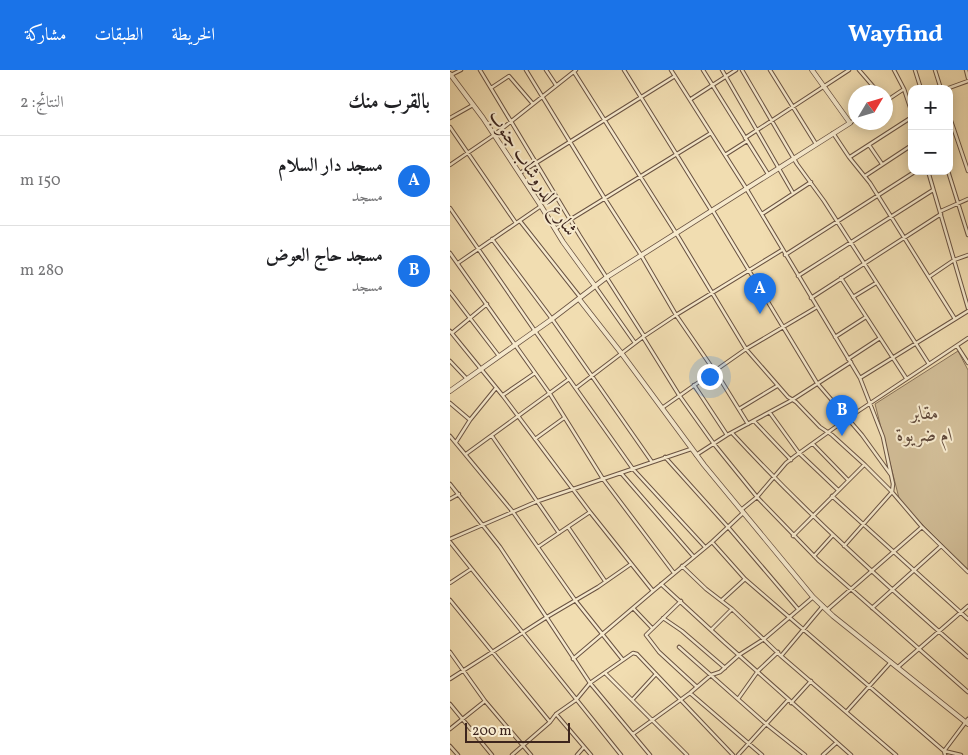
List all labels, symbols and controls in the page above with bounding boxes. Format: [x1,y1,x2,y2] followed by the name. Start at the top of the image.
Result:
[848,18,943,52] text: Wayfind
[25,23,66,48] text: مشاركة
[94,23,143,48] text: الطبقات
[171,23,215,48] text: الخريطة
[848,85,893,130] north arrow
[908,85,953,175] map controls
[908,85,953,130] button: +
[348,88,430,117] text: بالقرب منك
[20,92,64,114] text: النتائج: 2
[481,105,583,242] street label: شارع الدروشاب جنوب
[908,130,953,175] button: −
[278,153,383,179] text: مسجد دار السلام
[20,170,61,192] text: 150 m
[408,170,420,192] text: A
[352,186,383,208] text: مسجد
[266,243,383,269] text: مسجد حاج العوض
[20,260,64,282] text: 280 m
[409,260,419,282] text: B
[744,273,776,314] pin: A
[352,276,383,298] text: مسجد
[697,364,723,390] your location
[826,395,858,436] pin: B
[896,401,953,451] park label: مقابر ام ضريوة
[465,720,570,743] scale bar
[472,722,512,741] text: 200 m

